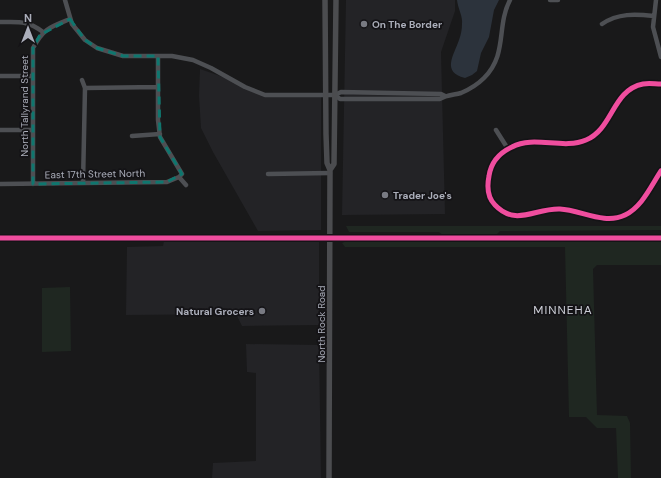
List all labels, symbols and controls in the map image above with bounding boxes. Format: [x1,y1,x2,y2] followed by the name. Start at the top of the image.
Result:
[8,8,48,48] north arrow
[24,11,32,25] text: N
[372,18,442,31] place label: On The Border
[359,19,369,29] marker: On The Border
[18,55,31,157] street label: North Tallyrand Street
[45,167,146,181] street label: East 17th Street North
[393,189,452,202] place label: Trader Joe's
[380,190,390,200] marker: Trader Joe's
[315,285,328,363] street label: North Rock Road
[533,302,593,318] district label: MINNEHA
[176,305,254,318] place label: Natural Grocers
[257,306,267,316] marker: Natural Grocers

